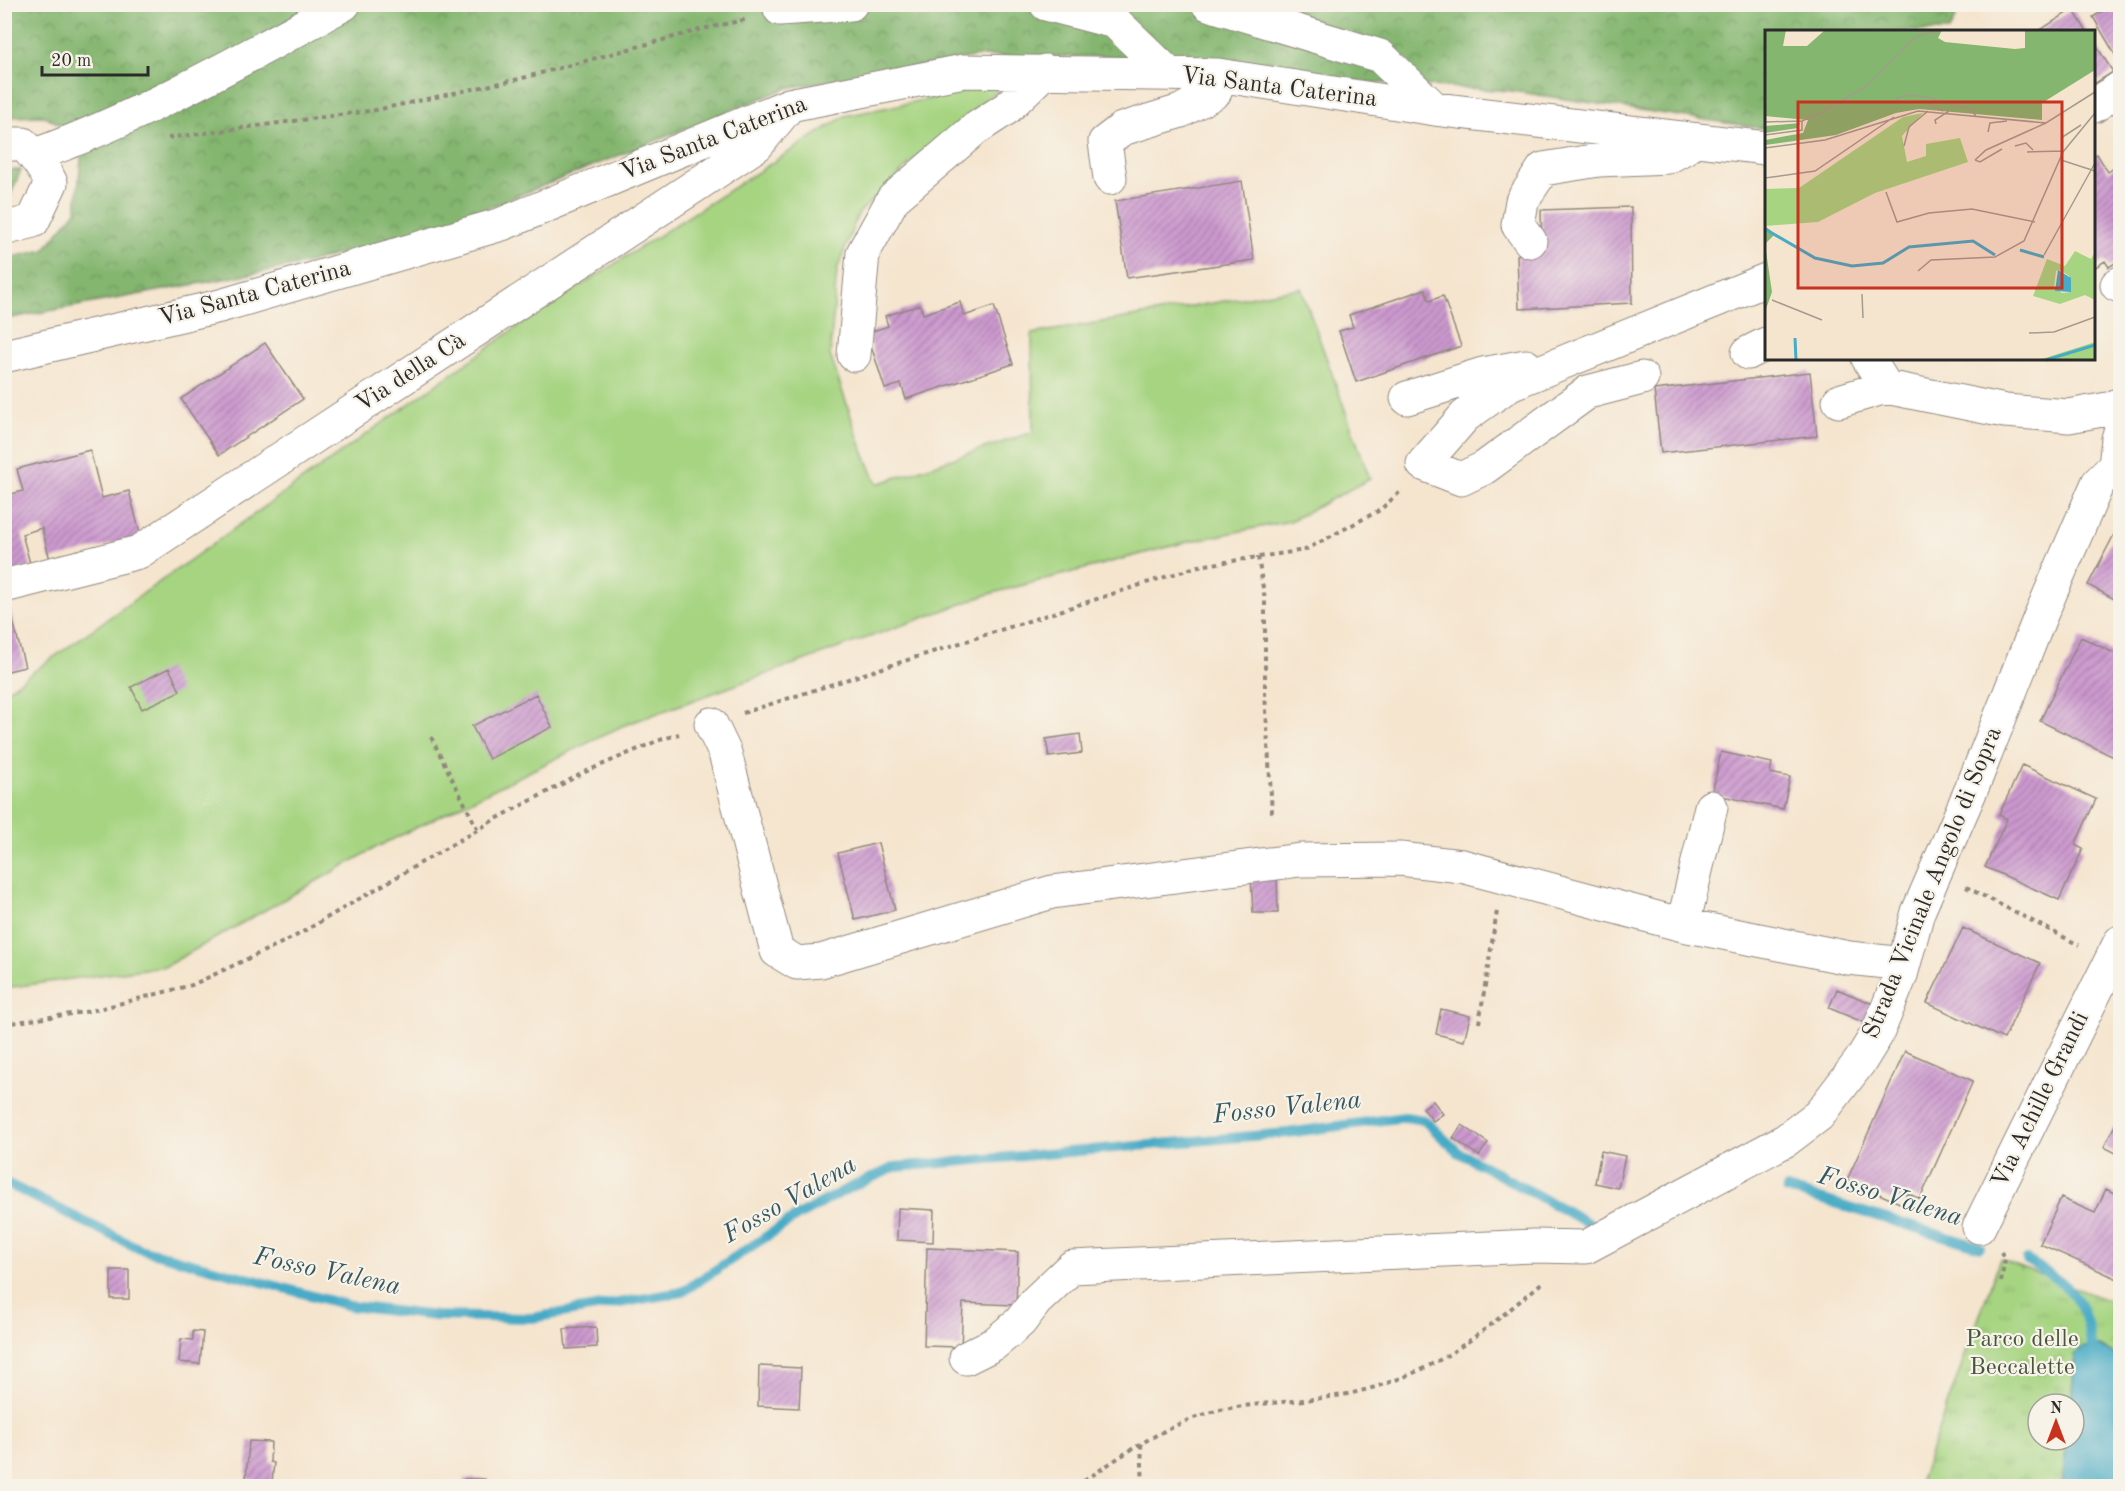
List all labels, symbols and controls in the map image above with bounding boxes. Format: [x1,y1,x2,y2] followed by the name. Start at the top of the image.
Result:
[1765,30,2095,360] inset map
[42,39,148,77] scale bar
[51,52,91,70] text: 20 m
[1179,64,1379,112] street label: Via Santa Caterina
[617,92,811,186] street label: Via Santa Caterina
[156,257,354,331] street label: Via Santa Caterina
[352,329,470,417] street label: Via della Cà
[1859,724,2007,1042] street label: Strada Vicinale Angolo di Sopra
[1988,1008,2094,1192] street label: Via Achille Grandi
[1210,1087,1363,1129] water label: Fosso Valena
[718,1151,861,1249] water label: Fosso Valena
[1814,1162,1965,1231] water label: Fosso Valena
[250,1244,403,1300] water label: Fosso Valena
[1965,1328,2079,1380] park label: Parco delle Beccalette
[2026,1392,2086,1452] north arrow
[2050,1401,2063,1417] text: N

